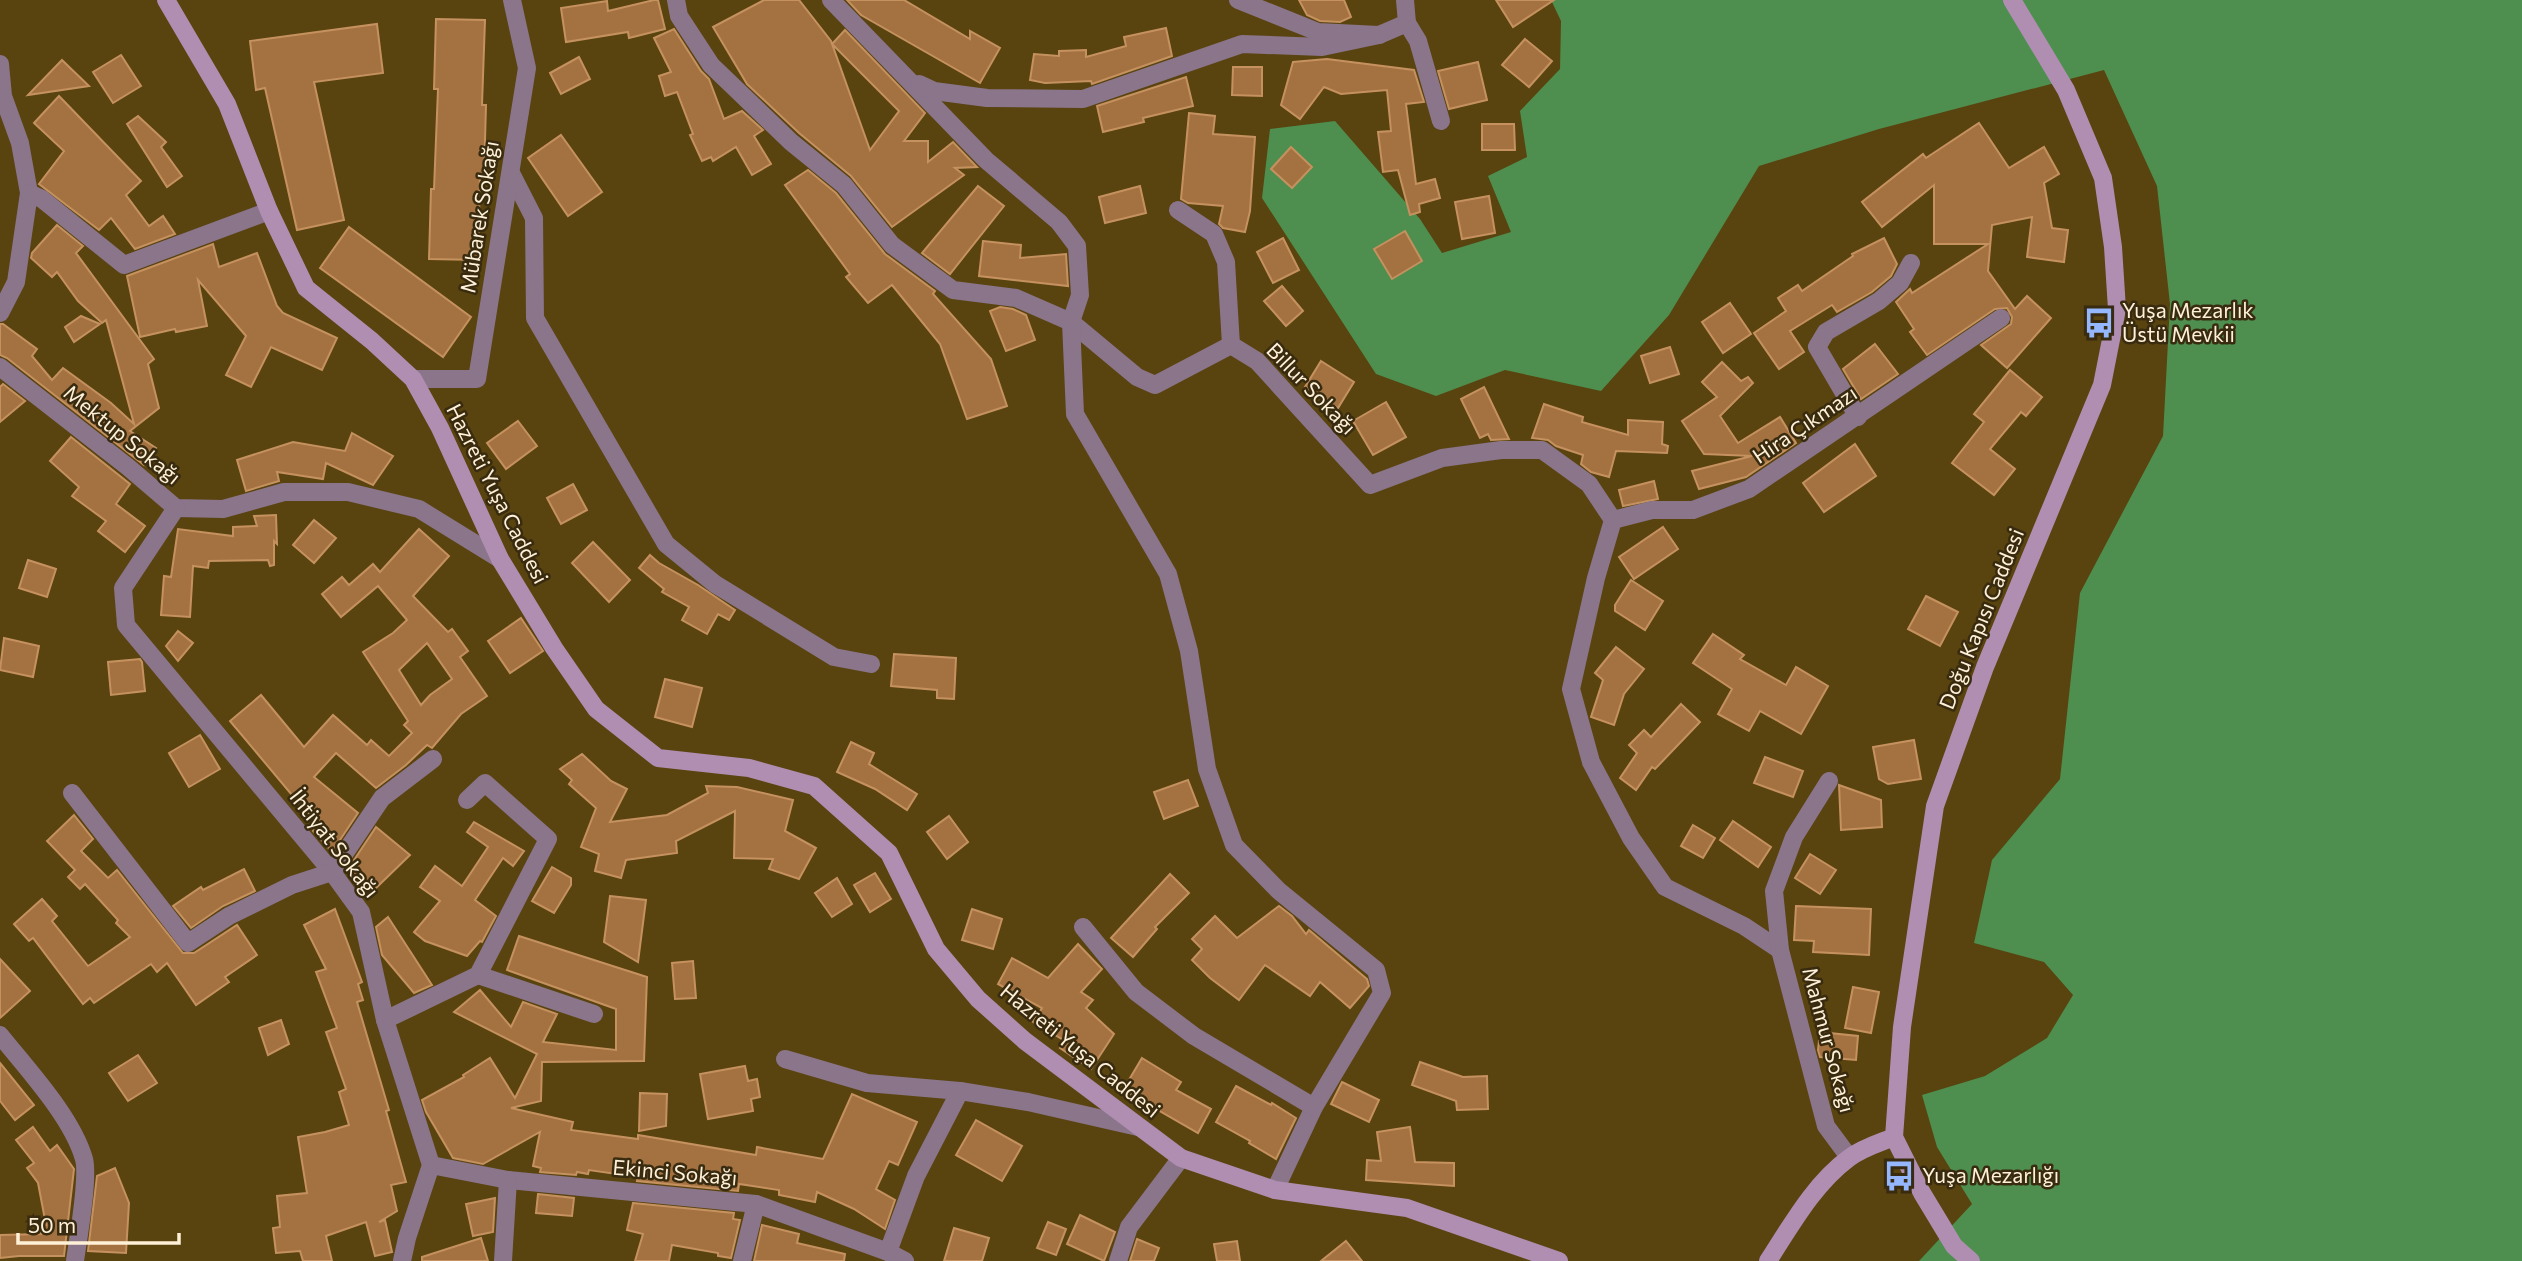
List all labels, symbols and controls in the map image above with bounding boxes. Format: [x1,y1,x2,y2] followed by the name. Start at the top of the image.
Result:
[454,139,503,295] street label: Mübarek Sokağı
[2122,297,2254,346] place label: Yuşa Mezarlık Üstü Mevkii
[2082,306,2116,340] bus stop icon: Yuşa Mezarlık Üstü Mevkii
[1262,337,1362,439] street label: Billur Sokağı
[59,379,186,489] street label: Mektup Sokağı
[1747,380,1861,468] street label: Hira Çıkmazı
[442,399,555,587] street label: Hazreti Yuşa Caddesi
[1933,524,2028,712] street label: Doğu Kapısı Caddesi
[285,784,385,902] street label: İhtiyat Sokağı
[1798,964,1861,1115] street label: Mahmur Sokağı
[996,978,1166,1122] street label: Hazreti Yuşa Caddesi
[612,1154,739,1189] street label: Ekinci Sokağı
[1882,1159,1916,1193] bus stop icon: Yuşa Mezarlığı
[1922,1162,2059,1187] place label: Yuşa Mezarlığı
[18,1202,178,1246] scale bar
[28,1212,76,1237] text: 50 m

